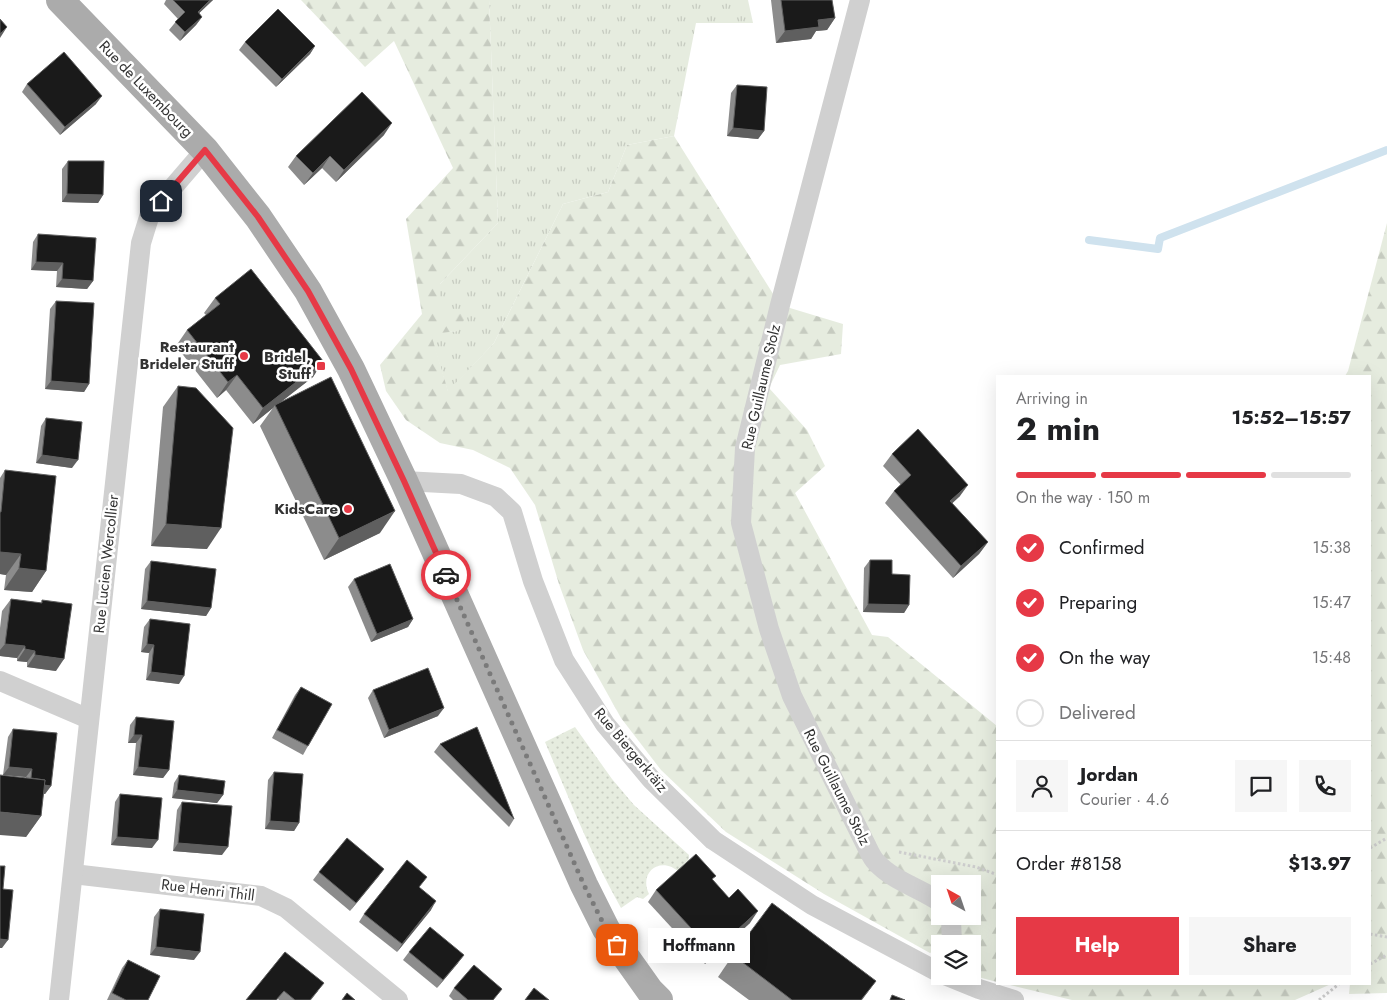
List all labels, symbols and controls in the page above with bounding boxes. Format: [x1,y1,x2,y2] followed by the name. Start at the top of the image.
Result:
[94,36,198,142] street label: Rue de Luxembourg
[140,180,182,222] pin
[147,187,175,215] icon: home
[736,322,786,452] street label: Rue Guillaume Stolz
[139,336,235,375] place label: Restaurant Brideler Stuff
[264,346,312,385] place label: Bridel, Stuff
[238,350,250,362] marker: Restaurant Brideler Stuff
[315,360,327,372] marker: Bridel, Stuff
[1016,387,1088,410] text: Arriving in
[1232,404,1351,431] text: 15:52–15:57
[1016,406,1100,452] text: 2 min
[1016,486,1150,509] text: On the way · 150 m
[88,493,124,634] street label: Rue Lucien Wercollier
[274,498,338,520] place label: KidsCare
[342,503,354,515] marker: KidsCare
[1016,534,1044,562] icon: check
[1059,534,1145,561] text: Confirmed
[1313,536,1351,559] text: 15:38
[421,550,471,600] courier
[432,561,460,589] icon: car
[1016,589,1044,617] icon: check
[1059,589,1137,616] text: Preparing
[1312,591,1351,614] text: 15:47
[1016,644,1044,672] icon: check
[1059,644,1150,671] text: On the way
[1312,646,1351,669] text: 15:48
[1059,699,1136,726] text: Delivered
[589,703,673,797] street label: Rue Biergerkräiz
[798,725,876,849] street label: Rue Guillaume Stolz
[1016,760,1068,812] button: person
[1235,760,1287,812] button: chat
[1299,760,1351,812] button: phone
[1080,761,1138,788] text: Jordan
[1080,788,1169,811] text: Courier · 4.6
[1016,850,1122,877] text: Order #8158
[1288,850,1351,877] text: $13.97
[160,873,256,907] street label: Rue Henri Thill
[931,875,981,925] north arrow
[931,875,981,985] map controls
[1016,917,1179,975] button: Help
[1189,917,1351,975] button: Share
[596,924,638,966] pin
[647,928,750,962] callout: Hoffmann
[603,931,631,959] icon: bag
[662,934,736,957] text: Hoffmann
[931,935,981,985] button: layers

